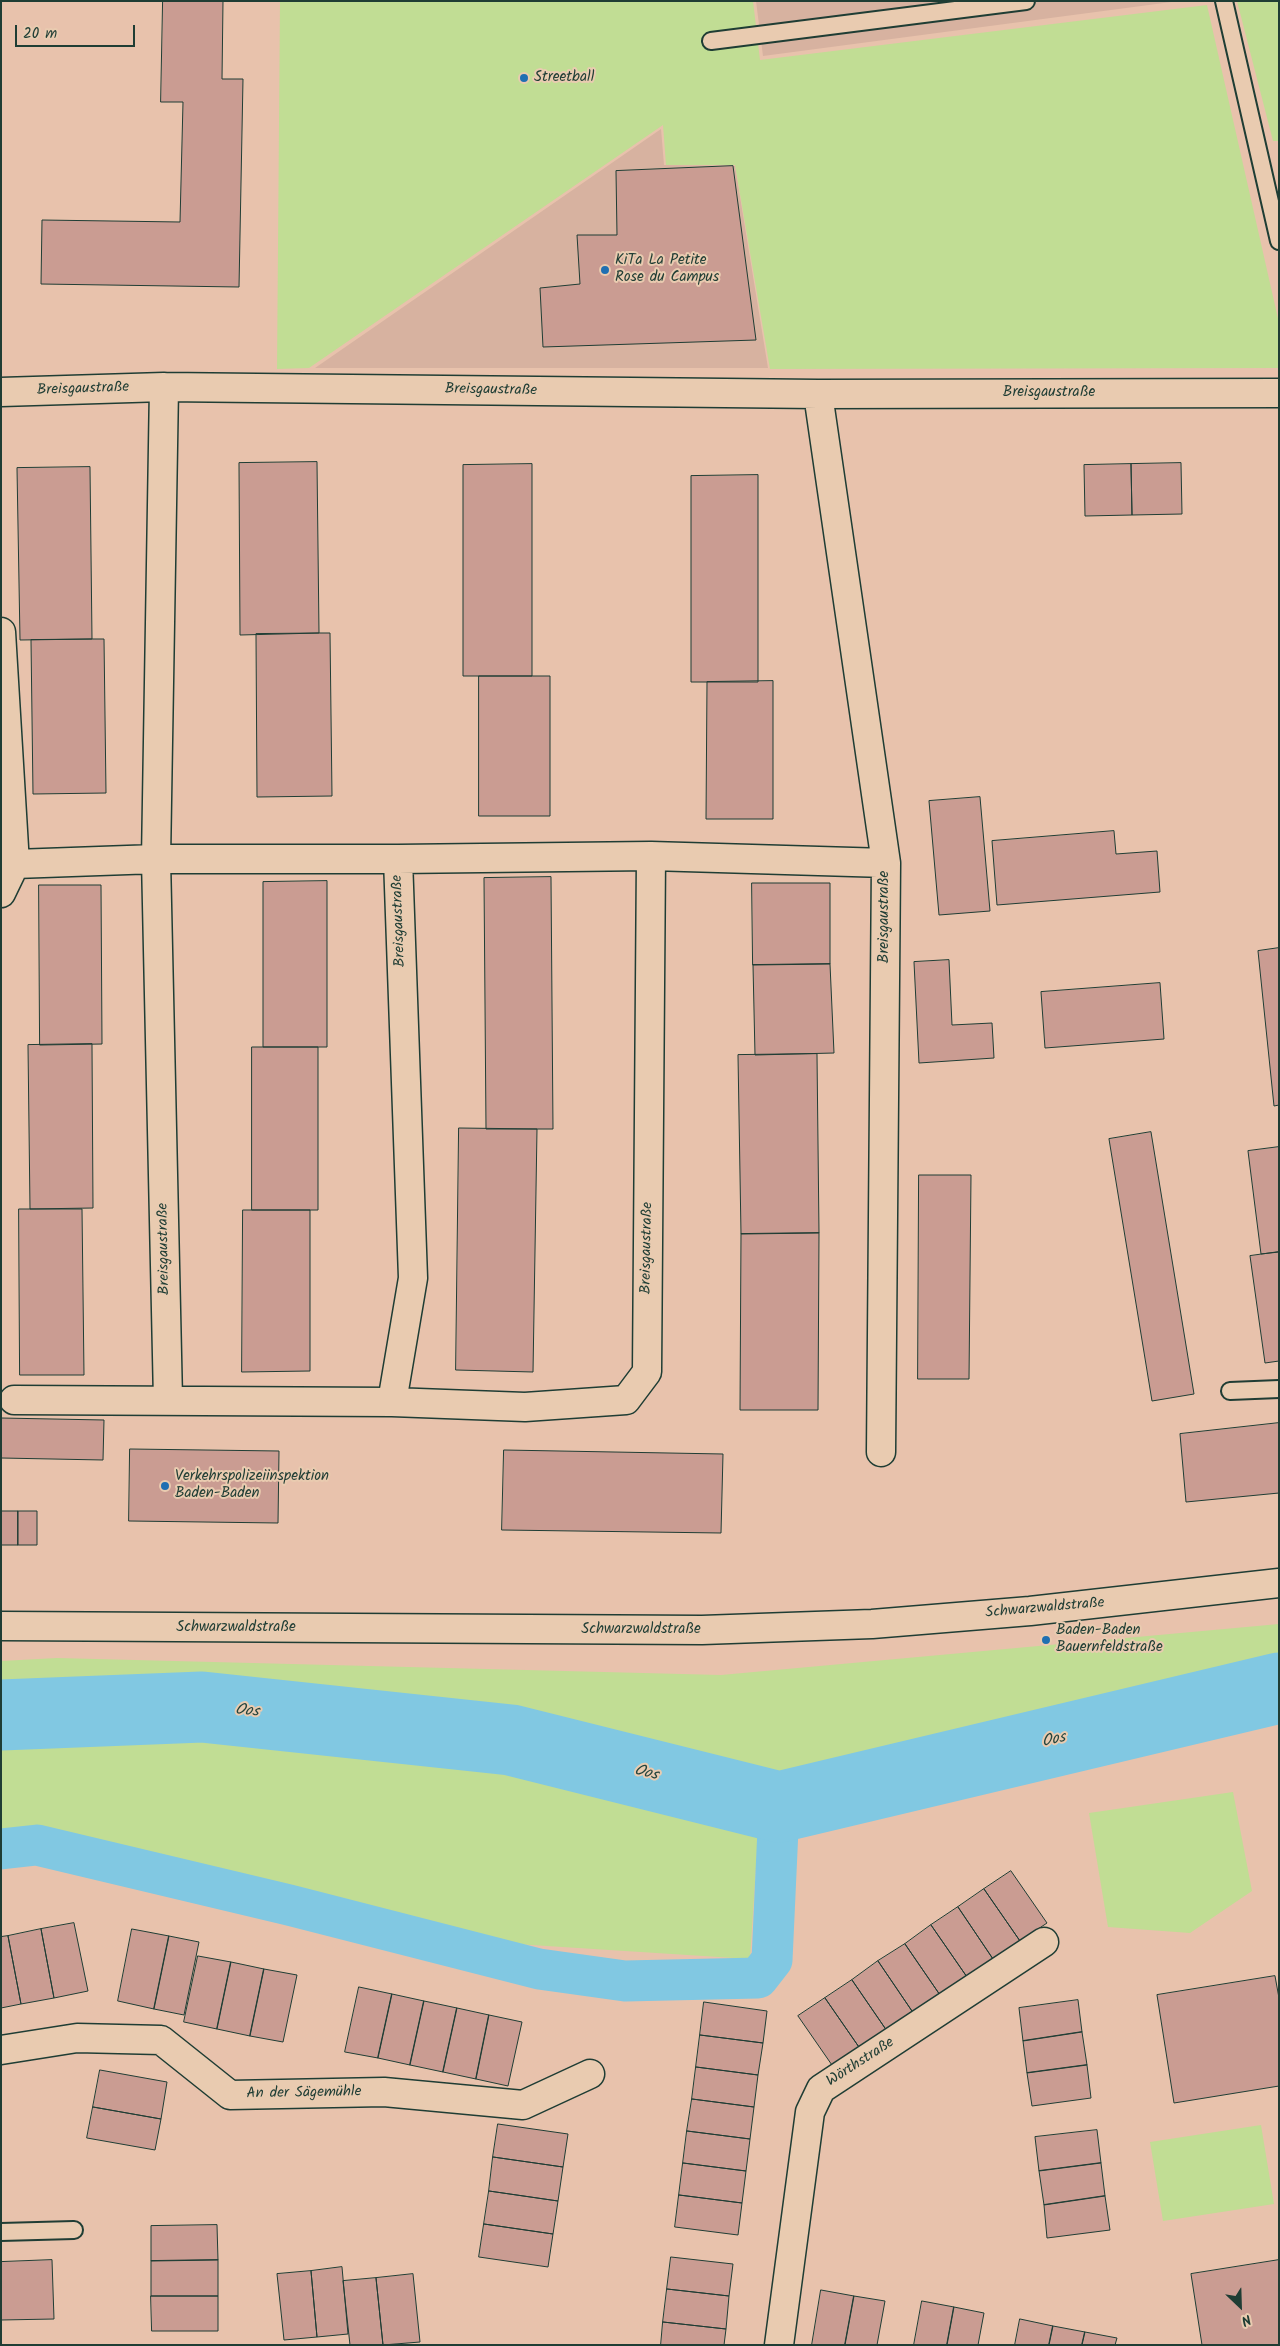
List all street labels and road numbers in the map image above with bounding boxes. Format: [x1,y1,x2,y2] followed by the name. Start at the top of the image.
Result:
[37,379,129,401] street label: Breisgaustraße
[445,381,537,401] street label: Breisgaustraße
[1003,384,1095,402] street label: Breisgaustraße
[876,871,894,963] street label: Breisgaustraße
[389,875,411,967] street label: Breisgaustraße
[638,1202,658,1294] street label: Breisgaustraße
[155,1203,175,1295] street label: Breisgaustraße
[985,1595,1105,1623] street label: Schwarzwaldstraße
[176,1619,296,1637] street label: Schwarzwaldstraße
[581,1621,701,1639] street label: Schwarzwaldstraße
[824,2034,898,2092] street label: Wörthstraße
[246,2084,362,2104] street label: An der Sägemühle

